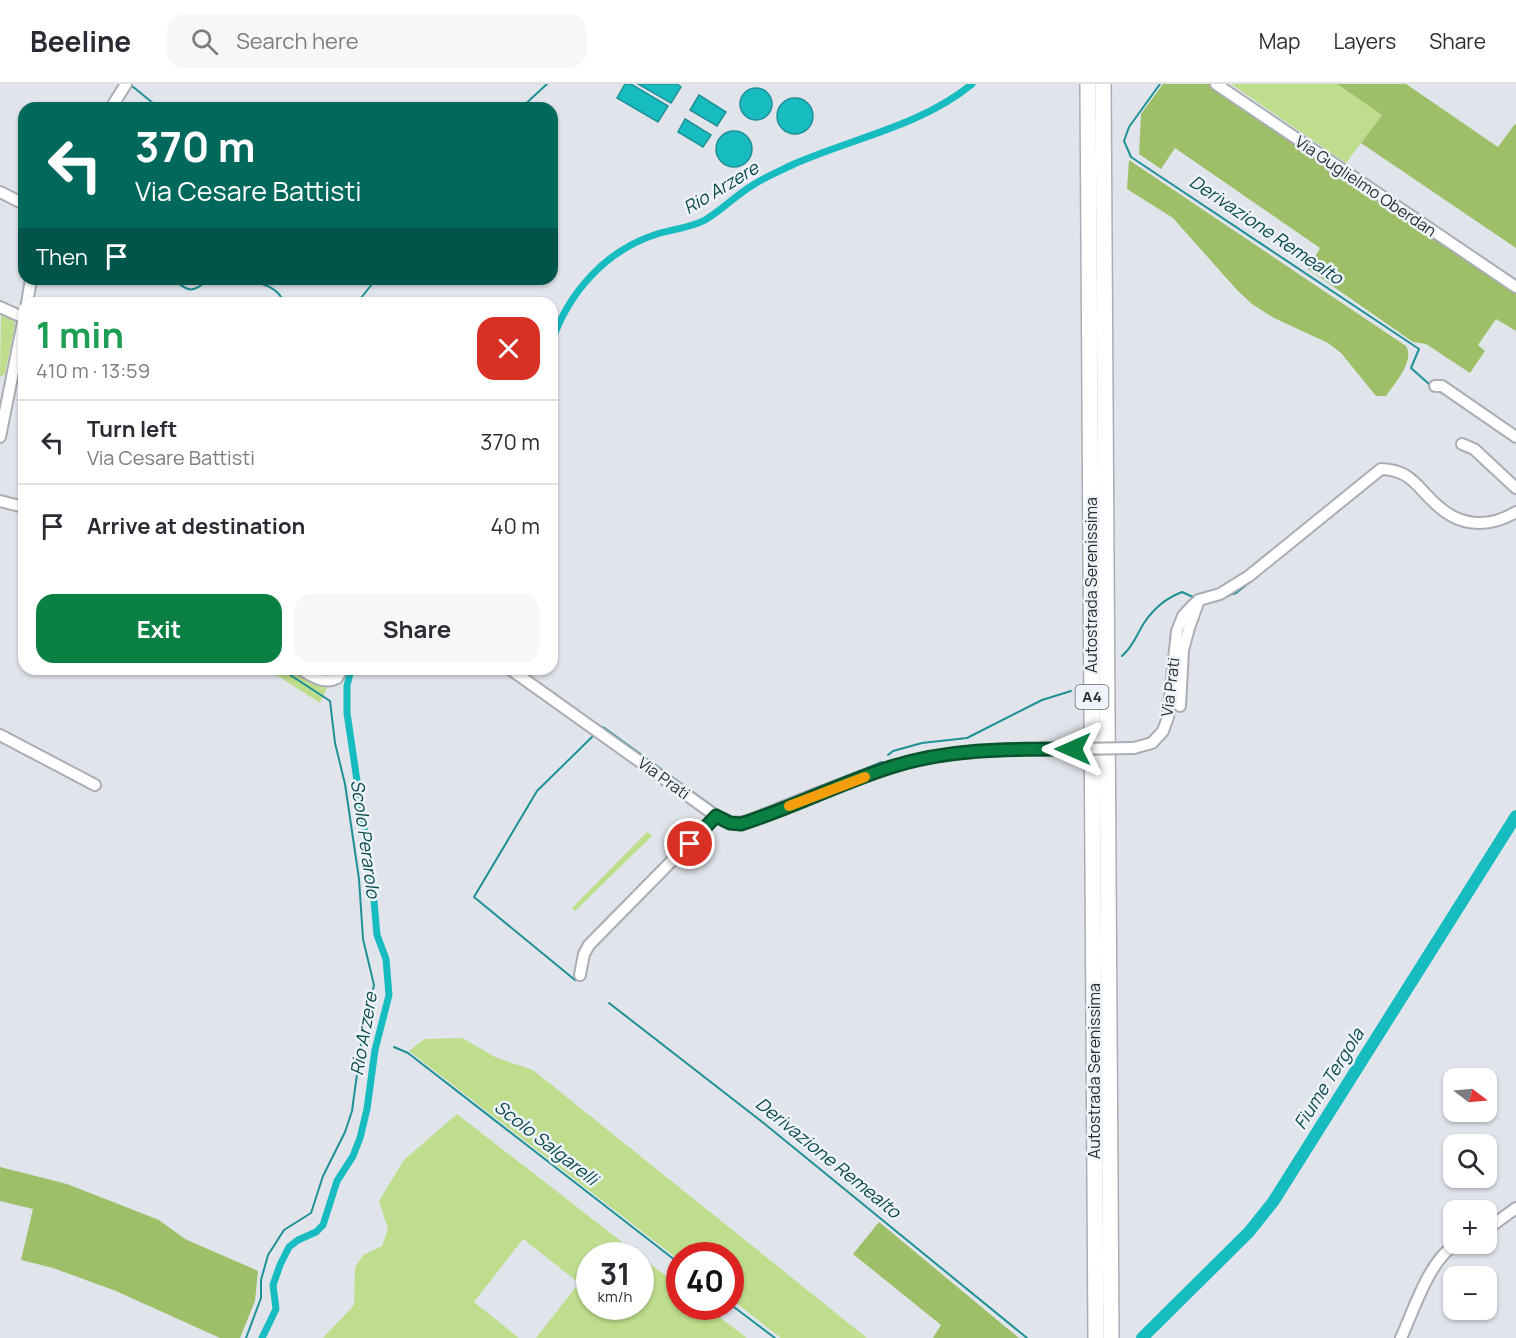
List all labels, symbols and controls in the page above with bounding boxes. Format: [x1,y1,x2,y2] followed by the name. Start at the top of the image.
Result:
[167,14,587,68] search box
[30,22,131,60] text: Beeline
[188,25,221,58] icon: search
[236,26,359,56] text: Search here
[1259,27,1300,55] text: Map
[1333,27,1396,55] text: Layers
[1429,27,1486,55] text: Share
[135,117,256,175] text: 370 m
[36,126,114,204] icon: left
[1291,130,1441,242] street label: Via Guglielmo Oberdan
[678,155,764,219] water label: Rio Arzere
[1185,169,1349,290] water label: Derivazione Remealto
[135,172,362,209] text: Via Cesare Battisti
[100,240,133,273] icon: arrive
[36,242,88,272] text: Then
[36,310,124,359] text: 1 min
[477,317,540,380] button: close
[36,357,150,384] text: 410 m · 13:59
[87,414,177,444] text: Turn left
[36,426,69,459] icon: left
[480,427,540,457] text: 370 m
[87,444,255,471] text: Via Cesare Battisti
[1080,497,1102,673] street label: Autostrada Serenissima
[36,510,69,543] icon: arrive
[87,511,305,541] text: Arrive at destination
[491,511,540,541] text: 40 m
[36,594,282,663] button: Exit
[294,594,540,663] button: Share
[1155,656,1185,718] street label: Via Prati
[1076,685,1108,709] road number: A4
[1041,717,1105,781] position arrow
[634,752,694,804] street label: Via Prati
[346,778,386,901] water label: Scolo Perarolo
[664,818,715,869] pin
[673,827,706,860] icon: arrive
[1083,983,1105,1159] street label: Autostrada Serenissima
[344,989,382,1077] water label: Rio Arzere
[1288,1023,1369,1133] water label: Fiume Tergola
[1443,1068,1497,1122] north arrow
[1443,1068,1497,1320] map controls
[751,1091,907,1224] water label: Derivazione Remealto
[490,1094,606,1192] water label: Scolo Salgarelli
[1443,1134,1497,1188] button: search
[1443,1200,1497,1254] button: +
[666,1242,744,1320] speed limit sign: 40
[600,1253,630,1294] text: 31
[1443,1266,1497,1320] button: −
[598,1286,632,1307] text: km/h

